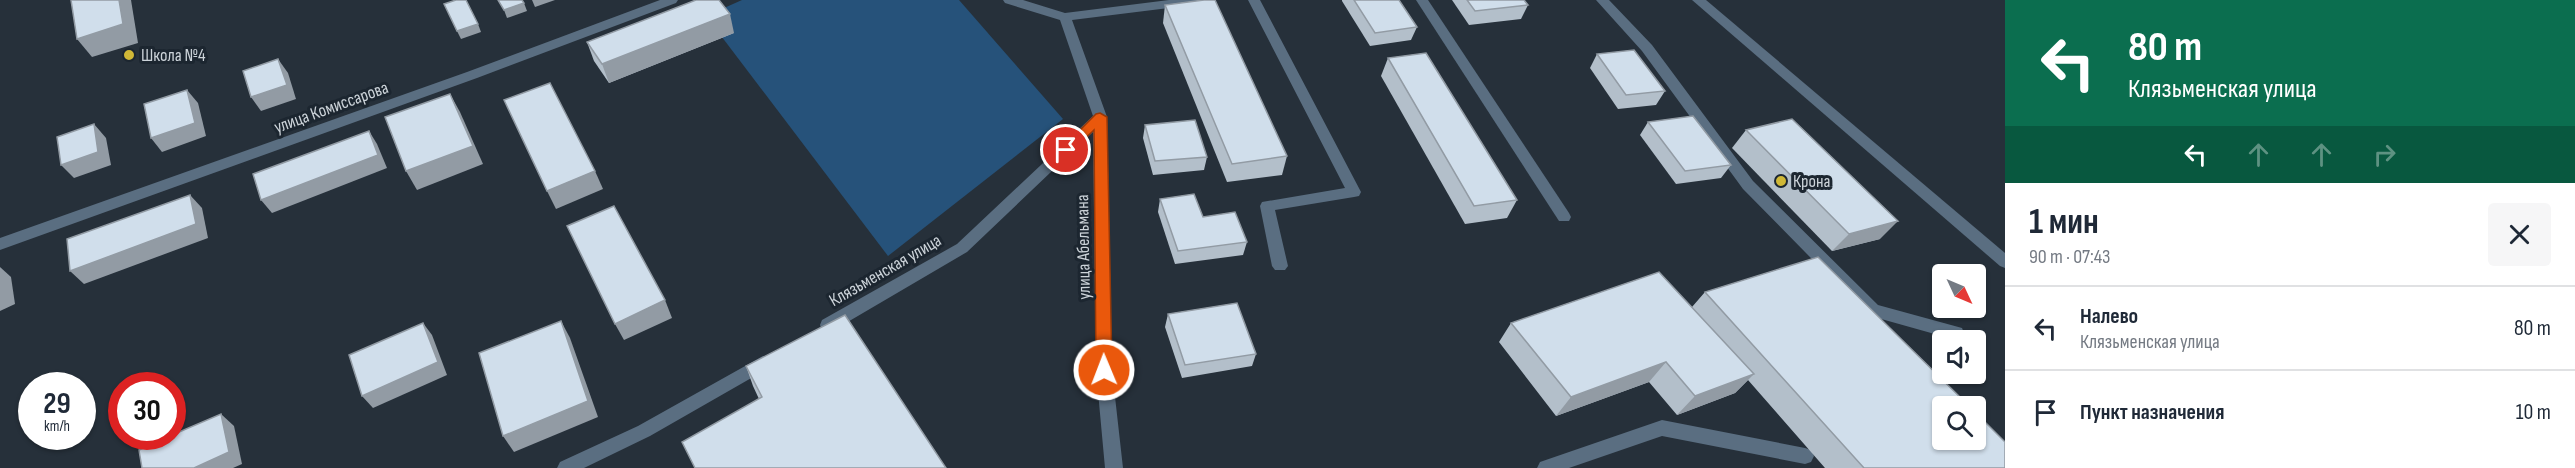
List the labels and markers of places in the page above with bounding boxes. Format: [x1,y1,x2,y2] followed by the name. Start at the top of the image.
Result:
[141,45,206,66] place label: Школа №4
[122,48,136,62] marker: Школа №4
[1040,124,1091,175] pin
[1793,171,1831,192] place label: Крона
[1774,174,1788,188] marker: Крона

